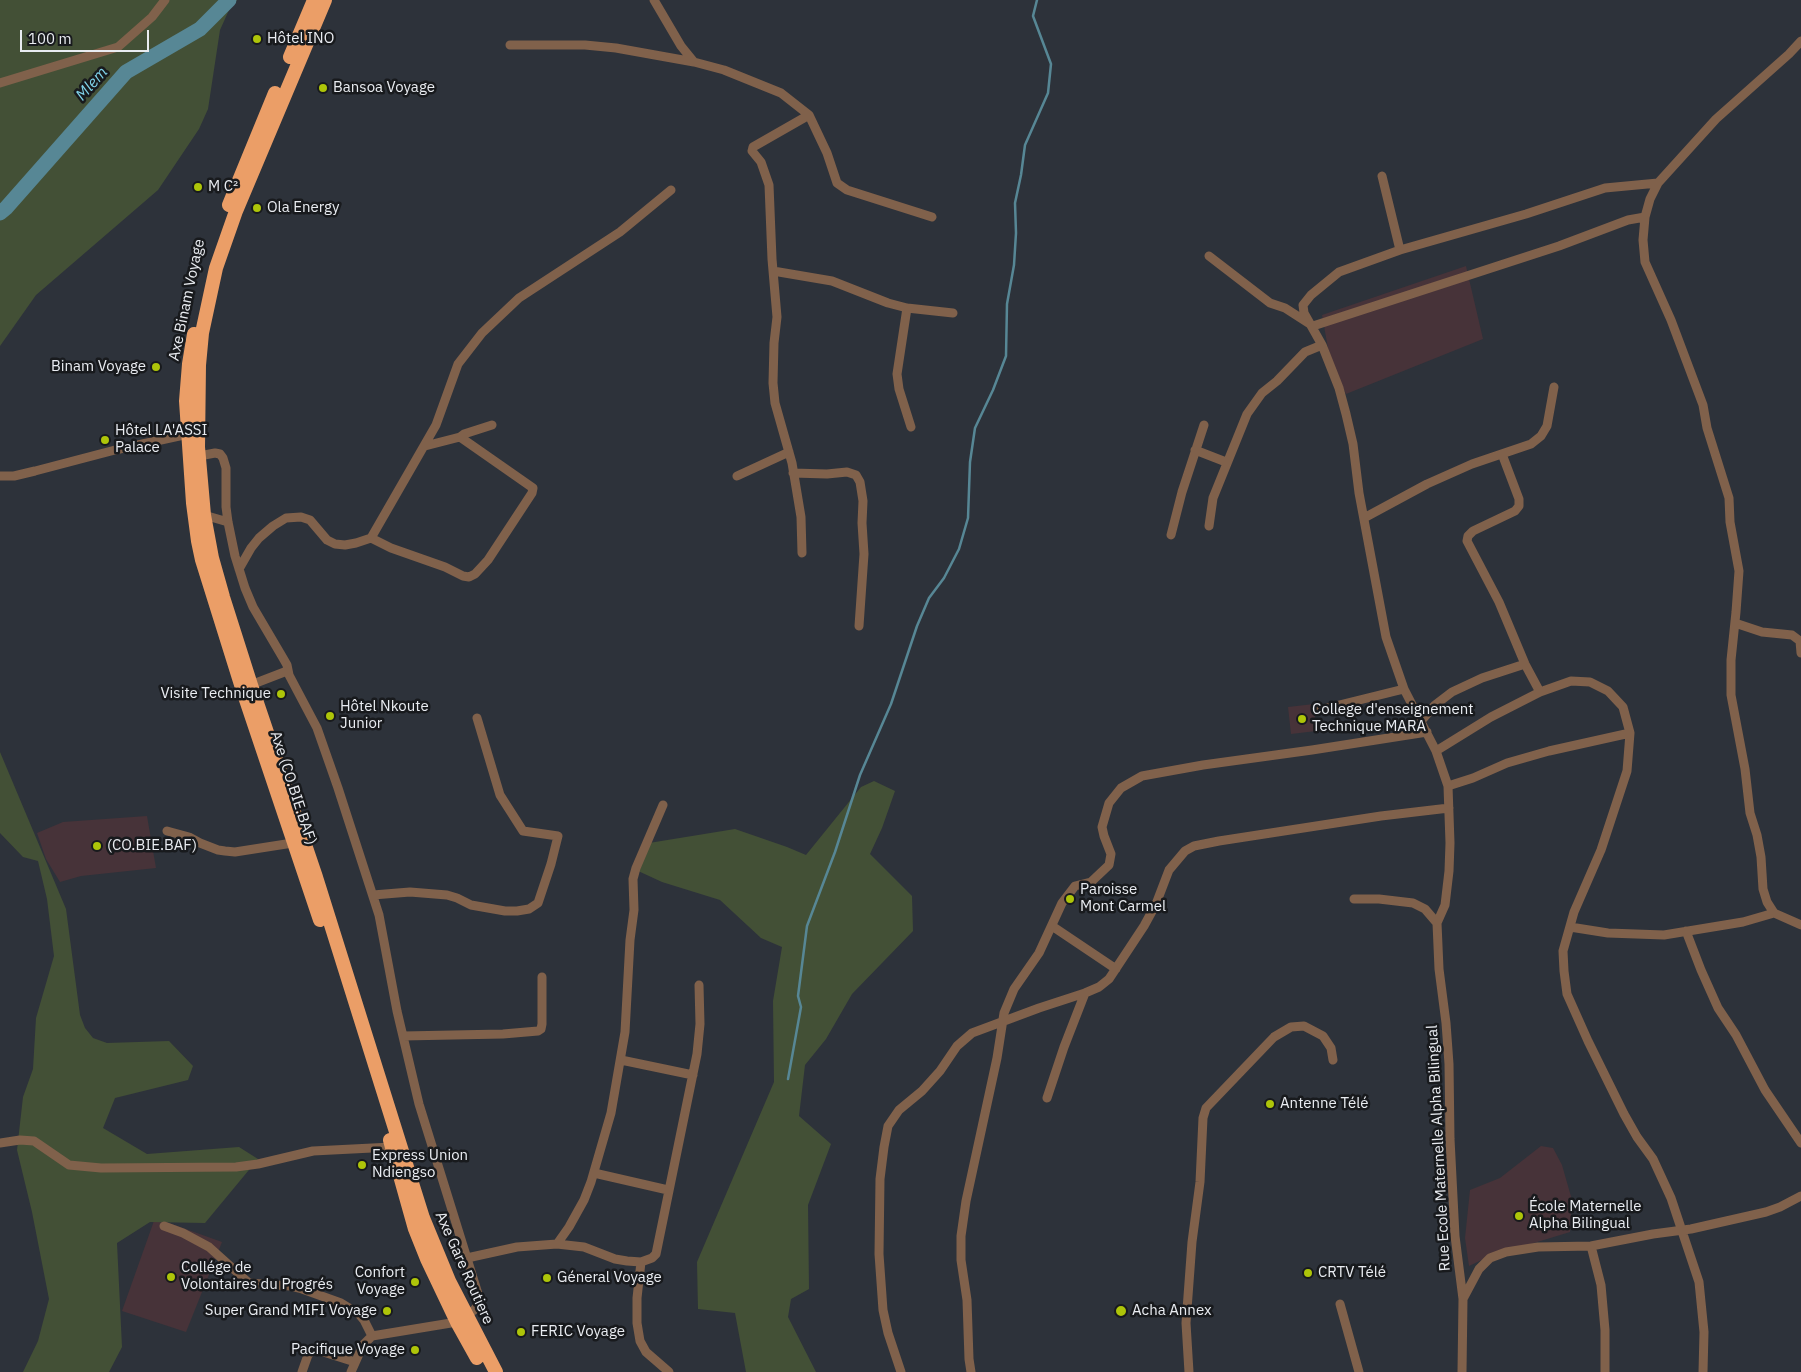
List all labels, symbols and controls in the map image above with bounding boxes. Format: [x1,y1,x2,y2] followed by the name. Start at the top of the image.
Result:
[22,20,151,52] scale bar
[28,29,72,48] text: 100 m
[267,30,334,48] place label: Hôtel INO
[251,33,263,45] marker: Hôtel INO
[72,63,112,105] water label: Mlem
[333,79,435,97] place label: Bansoa Voyage
[317,82,329,94] marker: Bansoa Voyage
[208,178,238,196] place label: M C²
[192,181,204,193] marker: M C²
[267,199,339,217] place label: Ola Energy
[251,202,263,214] marker: Ola Energy
[165,238,209,362] street label: Axe Binam Voyage
[51,358,146,376] place label: Binam Voyage
[150,361,162,373] marker: Binam Voyage
[115,422,208,457] place label: Hôtel LA'ASSI Palace
[99,434,111,446] marker: Hôtel LA'ASSI Palace
[160,685,271,703] place label: Visite Technique
[275,688,287,700] marker: Visite Technique
[340,698,429,733] place label: Hôtel Nkoute Junior
[1312,701,1474,736] place label: College d'enseignement Technique MARA
[324,710,336,722] marker: Hôtel Nkoute Junior
[1296,713,1308,725] marker: College d'enseignement Technique MARA
[266,729,320,847] street label: Axe (CO.BIE.BAF)
[107,837,197,855] place label: (CO.BIE.BAF)
[91,840,103,852] marker: (CO.BIE.BAF)
[1080,881,1166,916] place label: Paroisse Mont Carmel
[1064,893,1076,905] marker: Paroisse Mont Carmel
[1424,1024,1454,1272] street label: Rue Ecole Maternelle Alpha Bilingual
[1280,1095,1369,1113] place label: Antenne Télé
[1264,1098,1276,1110] marker: Antenne Télé
[372,1147,468,1182] place label: Express Union Ndiengso
[356,1159,368,1171] marker: Express Union Ndiengso
[1529,1198,1642,1233] place label: École Maternelle Alpha Bilingual
[431,1209,497,1327] street label: Axe Gare Routiere
[1513,1210,1525,1222] marker: École Maternelle Alpha Bilingual
[181,1259,333,1294] place label: Collége de Volontaires du Progrés
[355,1264,405,1299] place label: Confort Voyage
[1318,1264,1386,1282] place label: CRTV Télé
[1302,1267,1314,1279] marker: CRTV Télé
[557,1269,662,1287] place label: Géneral Voyage
[165,1271,177,1283] marker: Collége de Volontaires du Progrés
[541,1272,553,1284] marker: Géneral Voyage
[409,1276,421,1288] marker: Confort Voyage
[205,1302,377,1320] place label: Super Grand MIFI Voyage
[1132,1302,1212,1320] place label: Acha Annex
[1114,1304,1128,1318] marker: Acha Annex
[381,1305,393,1317] marker: Super Grand MIFI Voyage
[531,1323,625,1341] place label: FERIC Voyage
[515,1326,527,1338] marker: FERIC Voyage
[291,1341,405,1359] place label: Pacifique Voyage
[409,1344,421,1356] marker: Pacifique Voyage

